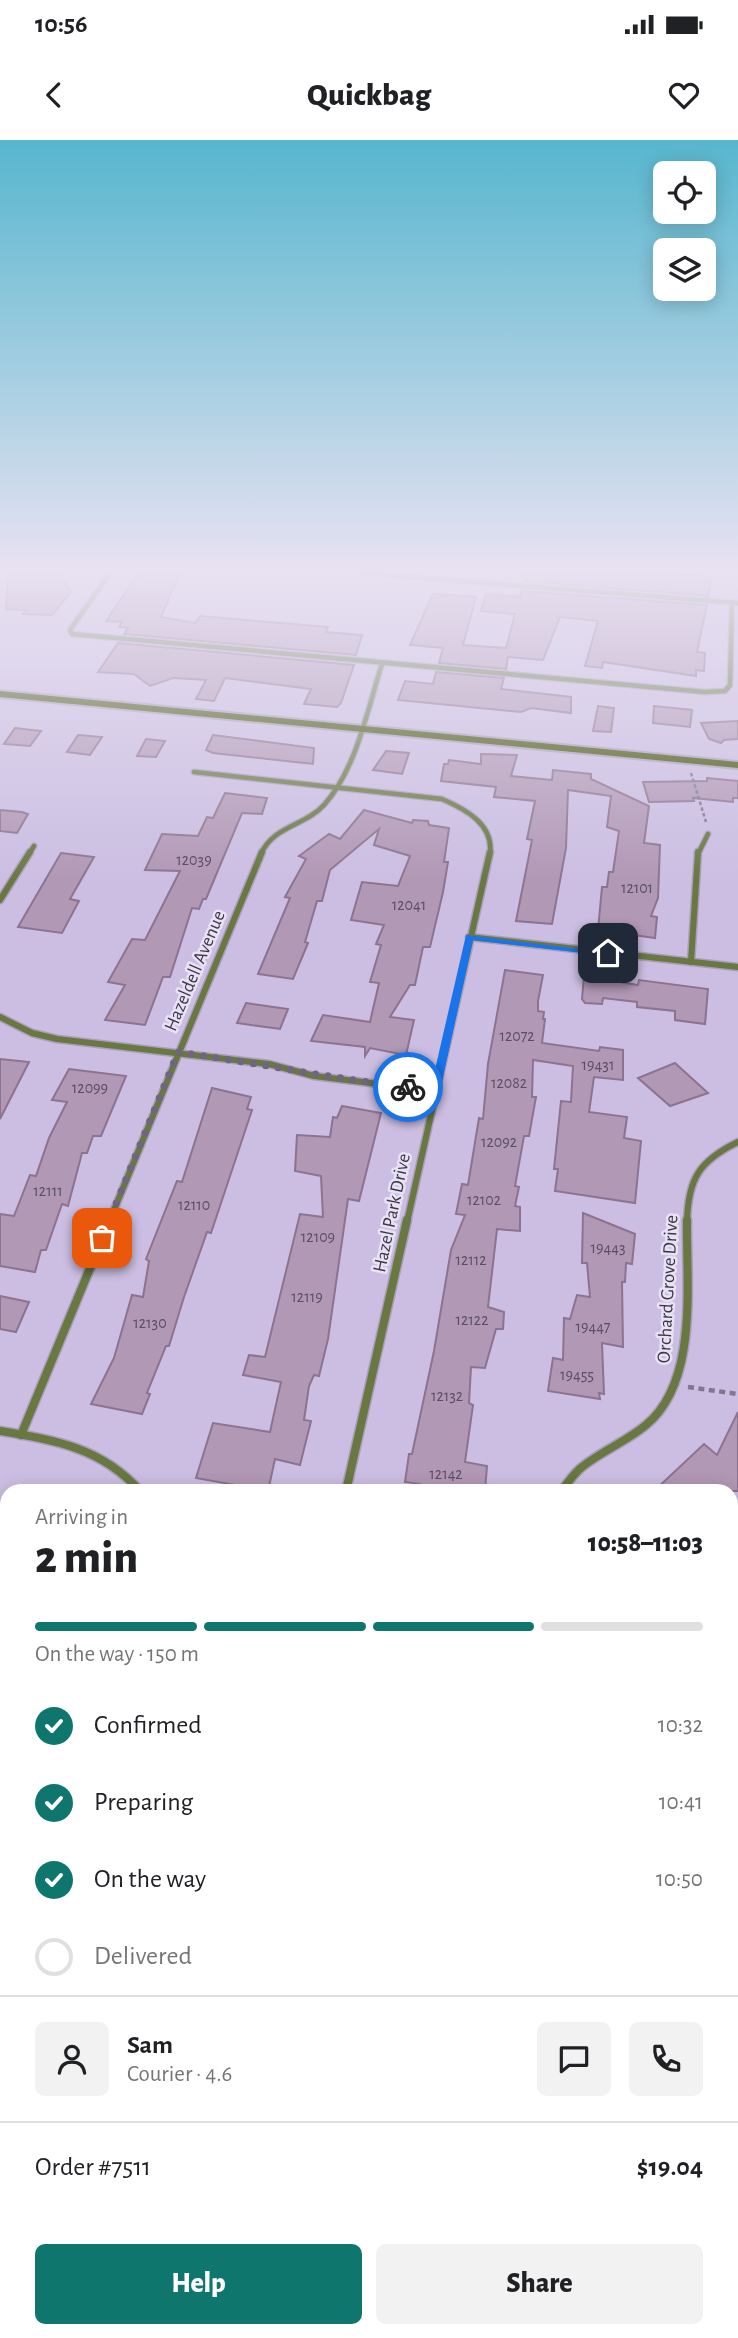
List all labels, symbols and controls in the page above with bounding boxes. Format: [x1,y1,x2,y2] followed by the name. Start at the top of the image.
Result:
[35,11,88,37] text: 10:56
[35,76,73,114] icon: back
[665,76,703,114] icon: heart
[307,79,431,111] text: Quickbag
[653,161,716,301] map controls
[653,161,716,224] button: locate
[653,238,716,301] button: layers
[176,852,212,868] house number: 12039
[621,880,653,896] house number: 12101
[392,897,426,913] house number: 12041
[161,908,229,1034] street label: Hazeldell Avenue
[578,923,638,983] pin
[589,934,627,972] icon: home
[499,1028,535,1044] house number: 12072
[373,1052,443,1122] courier
[582,1057,614,1073] house number: 19431
[389,1068,427,1106] icon: bike
[491,1075,527,1091] house number: 12082
[72,1080,108,1096] house number: 12099
[481,1134,517,1150] house number: 12092
[370,1152,414,1274] street label: Hazel Park Drive
[33,1183,63,1199] house number: 12111
[467,1192,501,1208] house number: 12102
[178,1197,210,1213] house number: 12110
[72,1208,132,1268] pin
[655,1214,681,1364] street label: Orchard Grove Drive
[83,1219,121,1257] icon: bag
[301,1229,335,1245] house number: 12109
[590,1240,626,1256] house number: 19443
[455,1252,487,1268] house number: 12112
[291,1289,323,1305] house number: 12119
[456,1312,488,1328] house number: 12122
[133,1315,167,1331] house number: 12130
[575,1319,611,1335] house number: 19447
[560,1367,594,1383] house number: 19455
[431,1388,463,1404] house number: 12132
[429,1466,463,1482] house number: 12142
[35,1506,128,1529] text: Arriving in
[588,1530,703,1556] text: 10:58–11:03
[35,1535,138,1581] text: 2 min
[35,1643,199,1666] text: On the way · 150 m
[35,1707,73,1745] icon: check
[94,1712,202,1738] text: Confirmed
[658,1714,703,1737] text: 10:32
[35,1784,73,1822] icon: check
[94,1789,193,1815] text: Preparing
[659,1791,703,1814] text: 10:41
[35,1861,73,1899] icon: check
[94,1866,206,1892] text: On the way
[656,1868,703,1891] text: 10:50
[94,1943,192,1969] text: Delivered
[35,2022,109,2096] button: person
[537,2022,611,2096] button: chat
[629,2022,703,2096] button: phone
[127,2032,173,2058] text: Sam
[127,2063,232,2086] text: Courier · 4.6
[35,2154,151,2180] text: Order #7511
[637,2154,703,2180] text: $19.04
[35,2244,362,2324] button: Help
[376,2244,703,2324] button: Share

